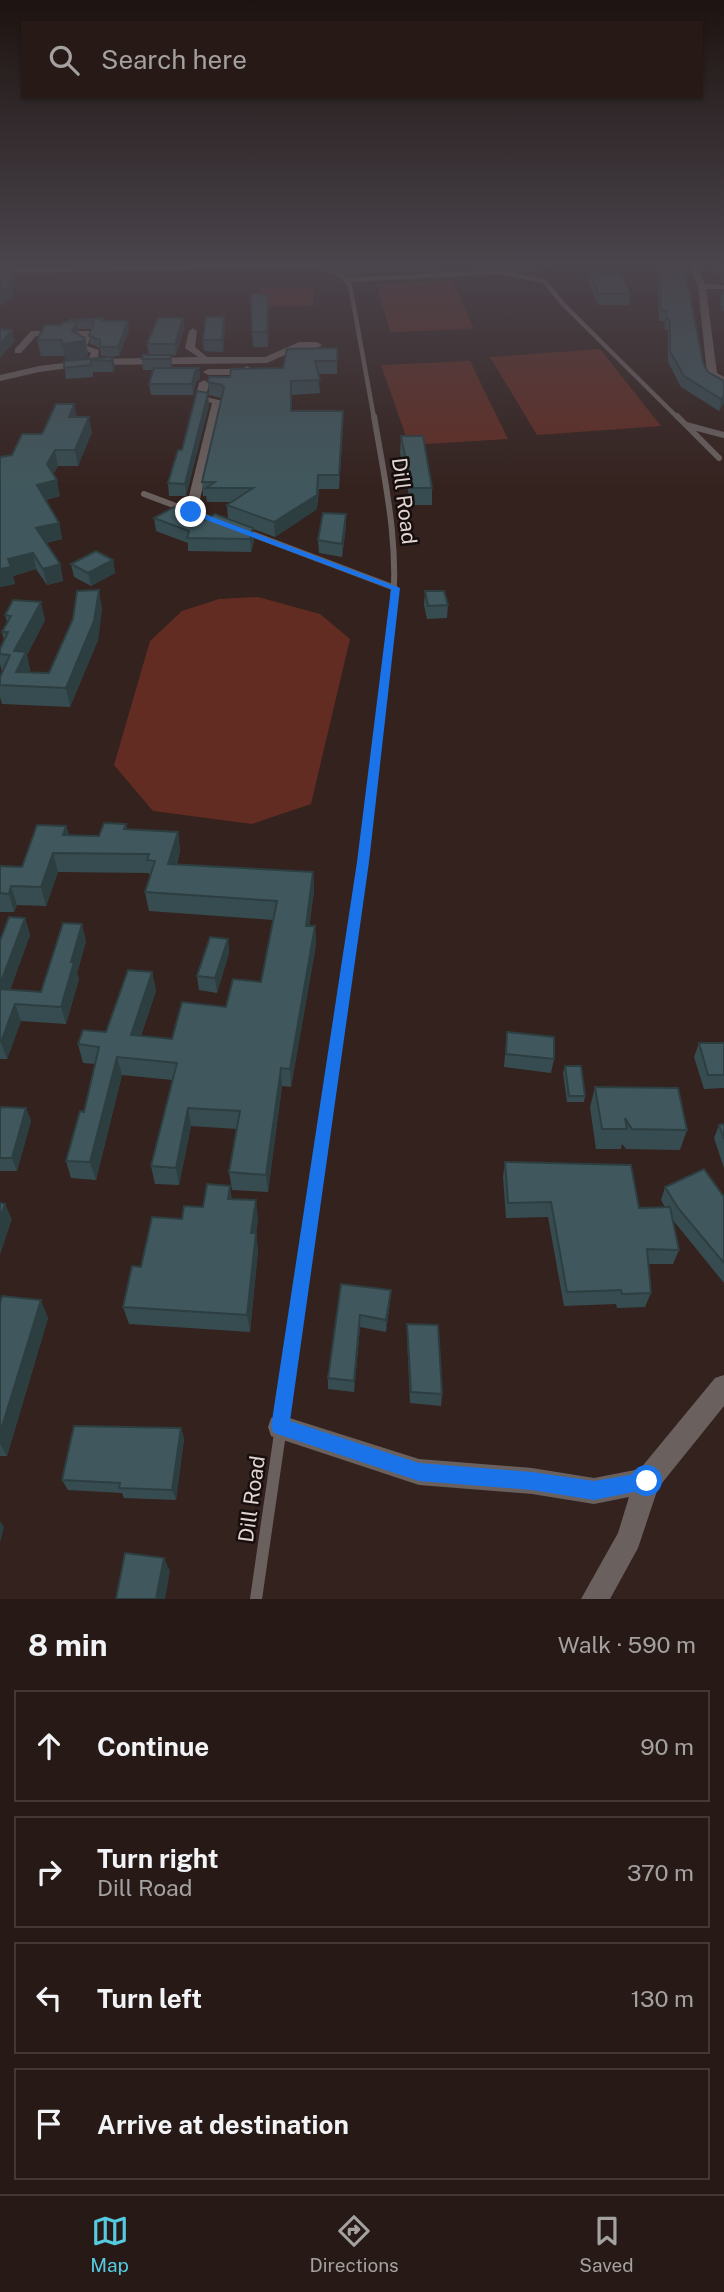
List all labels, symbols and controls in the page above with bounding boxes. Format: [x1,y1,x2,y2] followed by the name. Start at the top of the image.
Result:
[21,21,703,98] search box
[45,41,83,79] icon: search
[101,44,247,75] text: Search here
[387,456,422,546] street label: Dill Road
[175,496,206,527] route end
[233,1454,270,1544] street label: Dill Road
[631,1465,662,1496] route start
[28,1627,108,1663] text: 8 min
[558,1631,696,1658] text: Walk · 590 m
[30,1727,68,1765] icon: ahead
[97,1731,209,1762] text: Continue
[640,1733,694,1760] text: 90 m
[97,1843,219,1874] text: Turn right
[30,1853,68,1891] icon: right
[627,1859,694,1886] text: 370 m
[97,1874,192,1901] text: Dill Road
[30,1979,68,2017] icon: left
[97,1983,202,2014] text: Turn left
[631,1985,694,2012] text: 130 m
[30,2105,68,2143] icon: arrive
[97,2109,349,2140] text: Arrive at destination
[90,2212,129,2276] tab: Map
[309,2212,399,2276] tab: Directions
[579,2212,634,2276] tab: Saved

